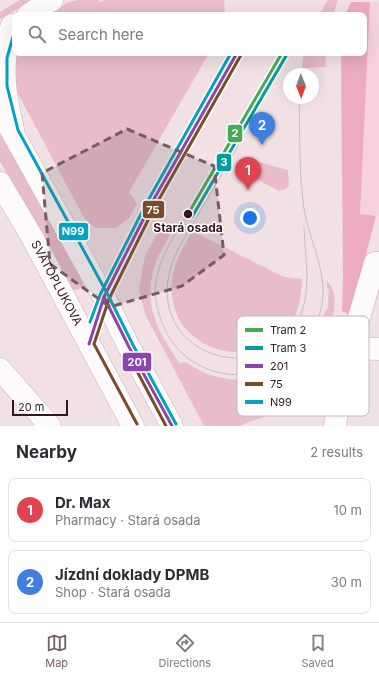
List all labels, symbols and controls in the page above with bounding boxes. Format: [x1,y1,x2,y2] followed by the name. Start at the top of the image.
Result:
[12,12,367,56] search box
[26,23,48,45] icon: search
[58,25,144,44] text: Search here
[283,68,319,104] north arrow
[249,112,275,145] pin: 2
[227,124,243,143] line badge: 2
[232,126,239,140] text: 2
[216,153,232,172] line badge: 3
[220,155,228,169] text: 3
[235,157,261,190] pin: 1
[142,200,165,219] line badge: 75
[146,203,160,217] text: 75
[182,208,194,220] marker: Stará osada
[240,208,260,228] your location
[153,220,223,235] place label: Stará osada
[58,222,89,241] line badge: N99
[62,224,84,238] text: N99
[28,238,86,328] street label: SVATOPLUKOVA
[237,316,369,416] legend
[270,323,306,337] text: Tram 2
[270,341,307,355] text: Tram 3
[122,352,152,372] line badge: 201
[127,355,147,369] text: 201
[270,359,288,373] text: 201
[270,377,283,391] text: 75
[270,395,292,409] text: N99
[12,398,68,417] scale bar
[18,400,44,414] text: 20 m
[16,442,77,462] text: Nearby
[310,444,363,460] text: 2 results
[55,493,111,512] text: Dr. Max
[27,502,33,518] text: 1
[333,502,362,518] text: 10 m
[55,512,201,528] text: Pharmacy · Stará osada
[55,565,209,584] text: Jízdní doklady DPMB
[26,574,34,590] text: 2
[331,574,362,590] text: 30 m
[55,584,171,600] text: Shop · Stará osada
[45,632,68,670] tab: Map
[159,632,211,670] tab: Directions
[302,632,334,670] tab: Saved

